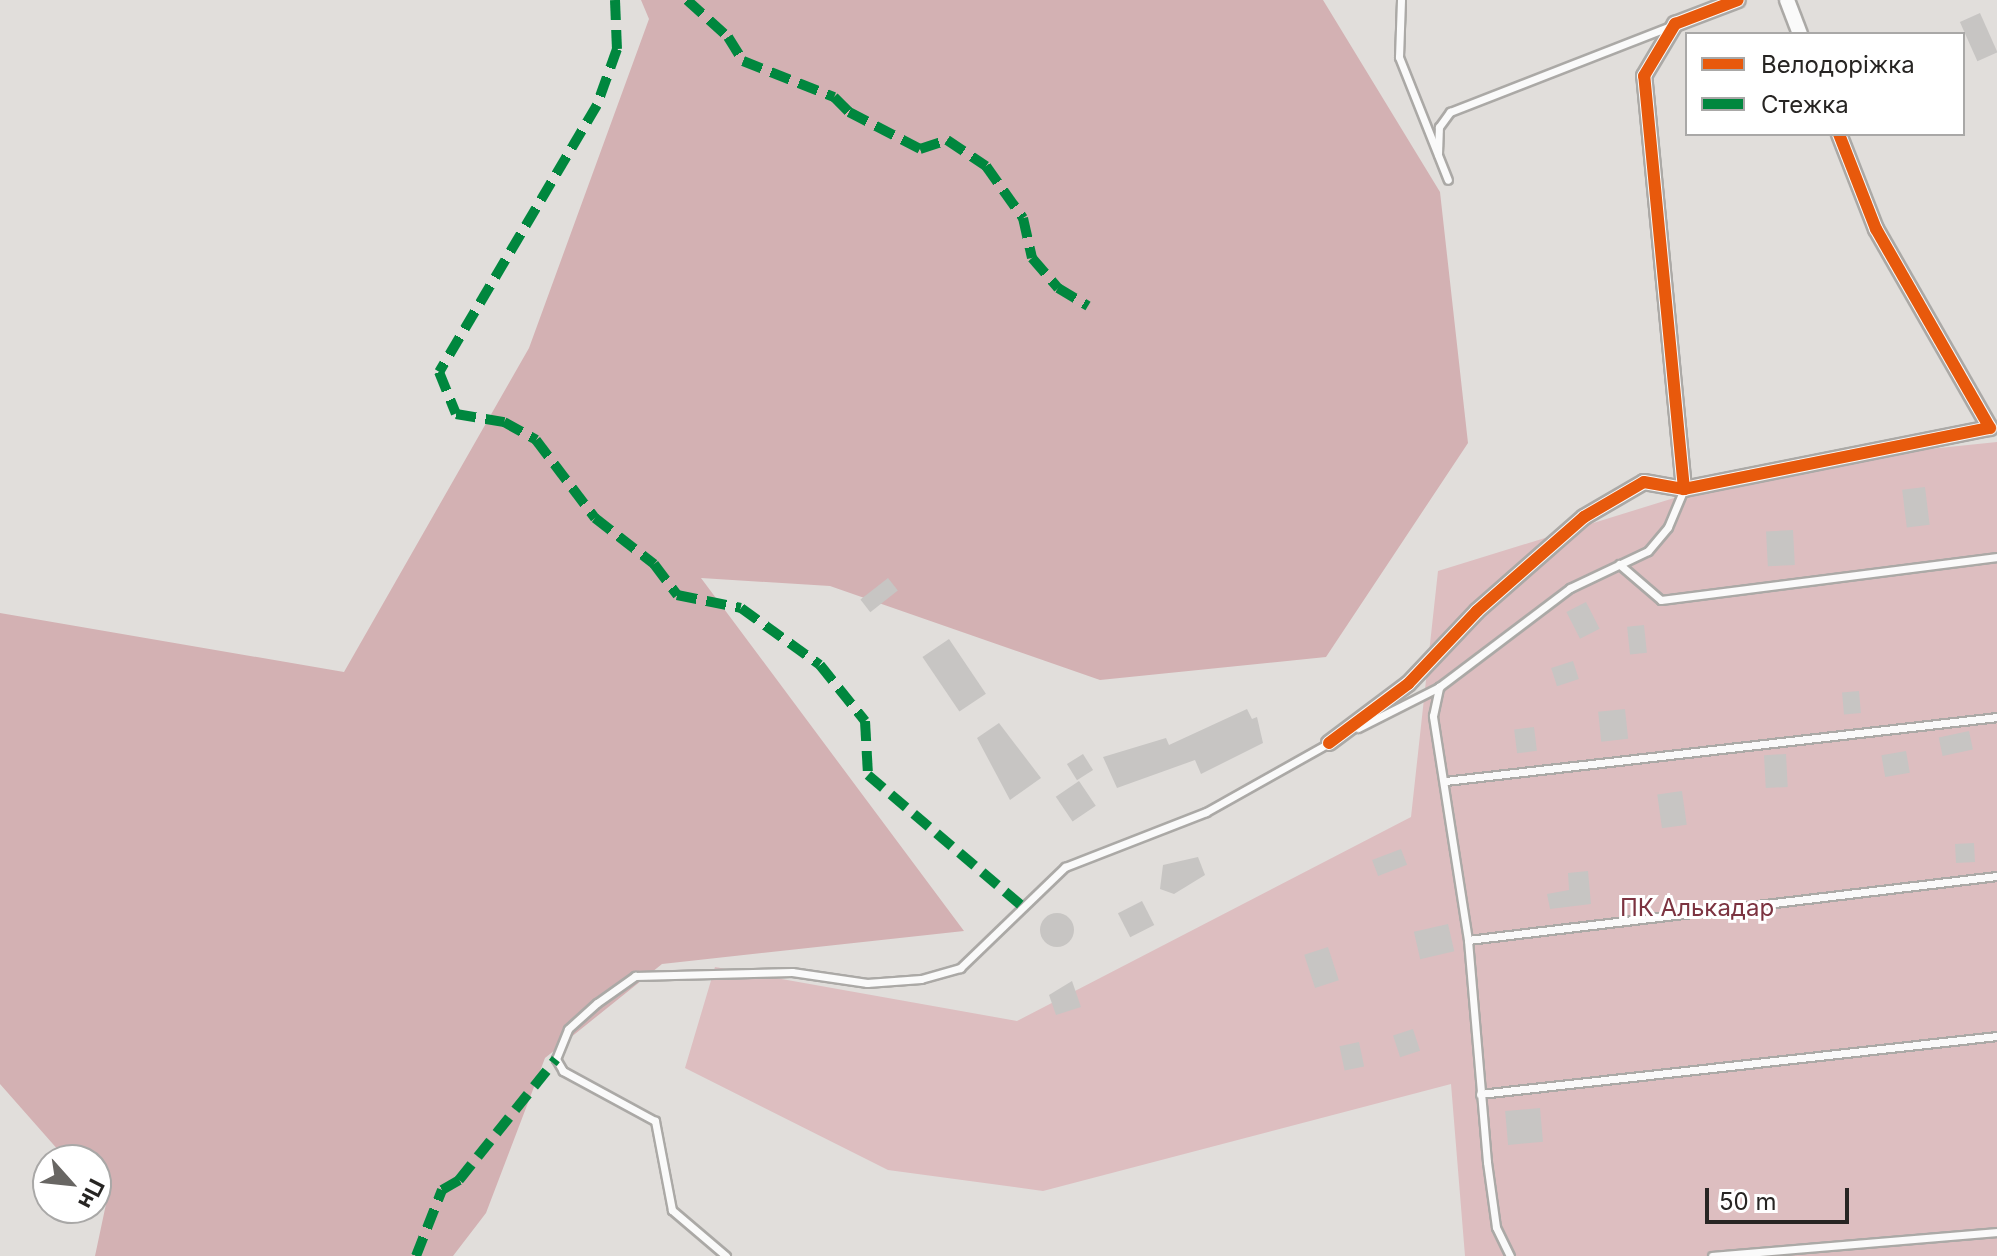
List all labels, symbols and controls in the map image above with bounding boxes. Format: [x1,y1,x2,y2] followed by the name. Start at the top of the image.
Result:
[1685,32,1965,136] legend
[1761,50,1915,79] text: Велодоріжка
[1761,90,1849,119] text: Стежка
[1620,894,1774,922] park label: ПК Алькадар
[32,1144,112,1224] north arrow
[1709,1172,1853,1222] scale bar
[73,1175,110,1213] text: Пн
[1719,1187,1777,1216] text: 50 m

